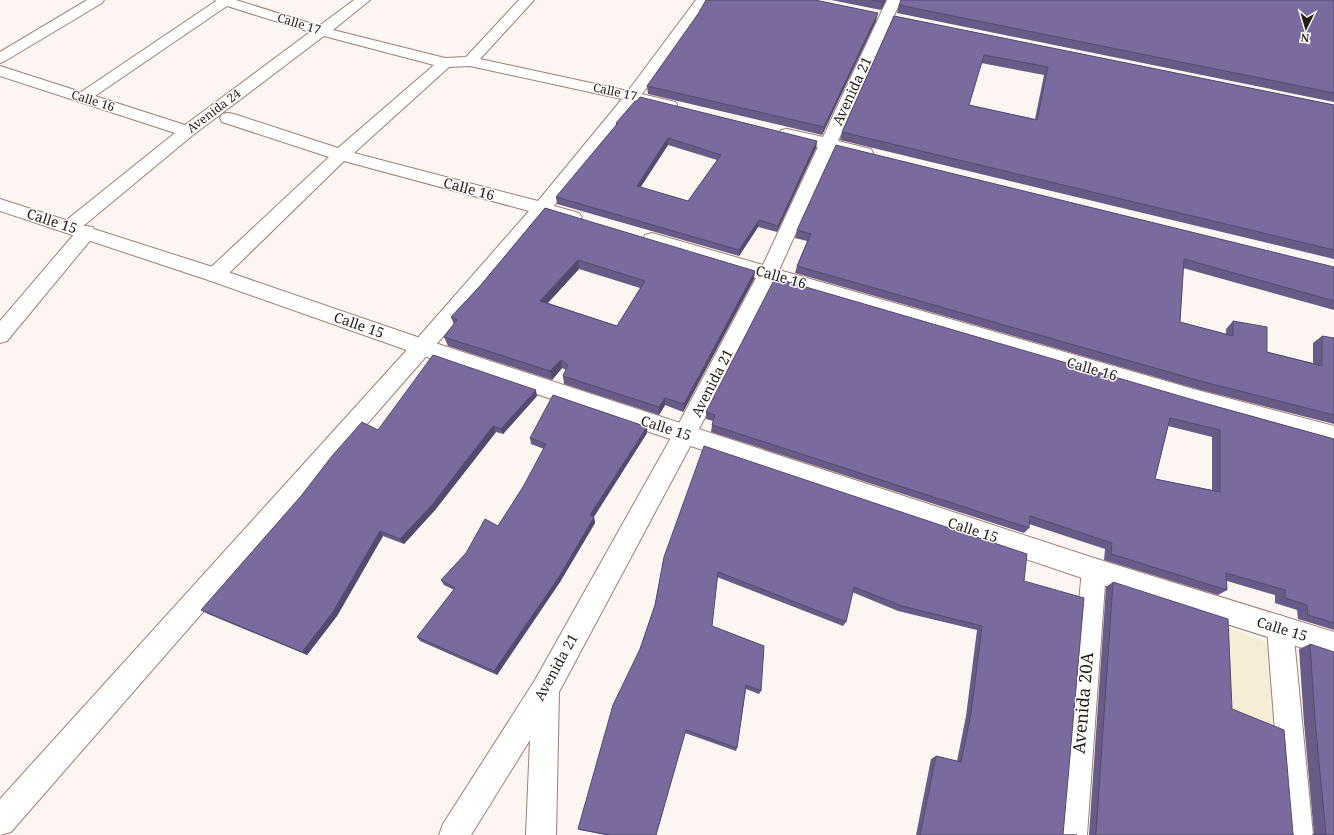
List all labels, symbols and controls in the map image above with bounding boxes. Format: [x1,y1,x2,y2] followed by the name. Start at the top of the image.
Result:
[1286,8,1326,48] north arrow
[275,9,323,38] street label: Calle 17
[1300,31,1310,46] text: N
[827,53,876,128] street label: Avenida 21
[592,79,639,105] street label: Calle 17
[183,85,244,136] street label: Avenida 24
[69,86,117,116] street label: Calle 16
[442,173,497,204] street label: Calle 16
[25,203,80,238] street label: Calle 15
[754,260,809,293] street label: Calle 16
[332,307,387,342] street label: Calle 15
[686,346,737,420] street label: Avenida 21
[1065,352,1120,385] street label: Calle 16
[639,410,694,445] street label: Calle 15
[946,512,1001,547] street label: Calle 15
[1255,612,1310,645] street label: Calle 15
[529,630,582,704] street label: Avenida 21
[1067,651,1098,755] street label: Avenida 20A

